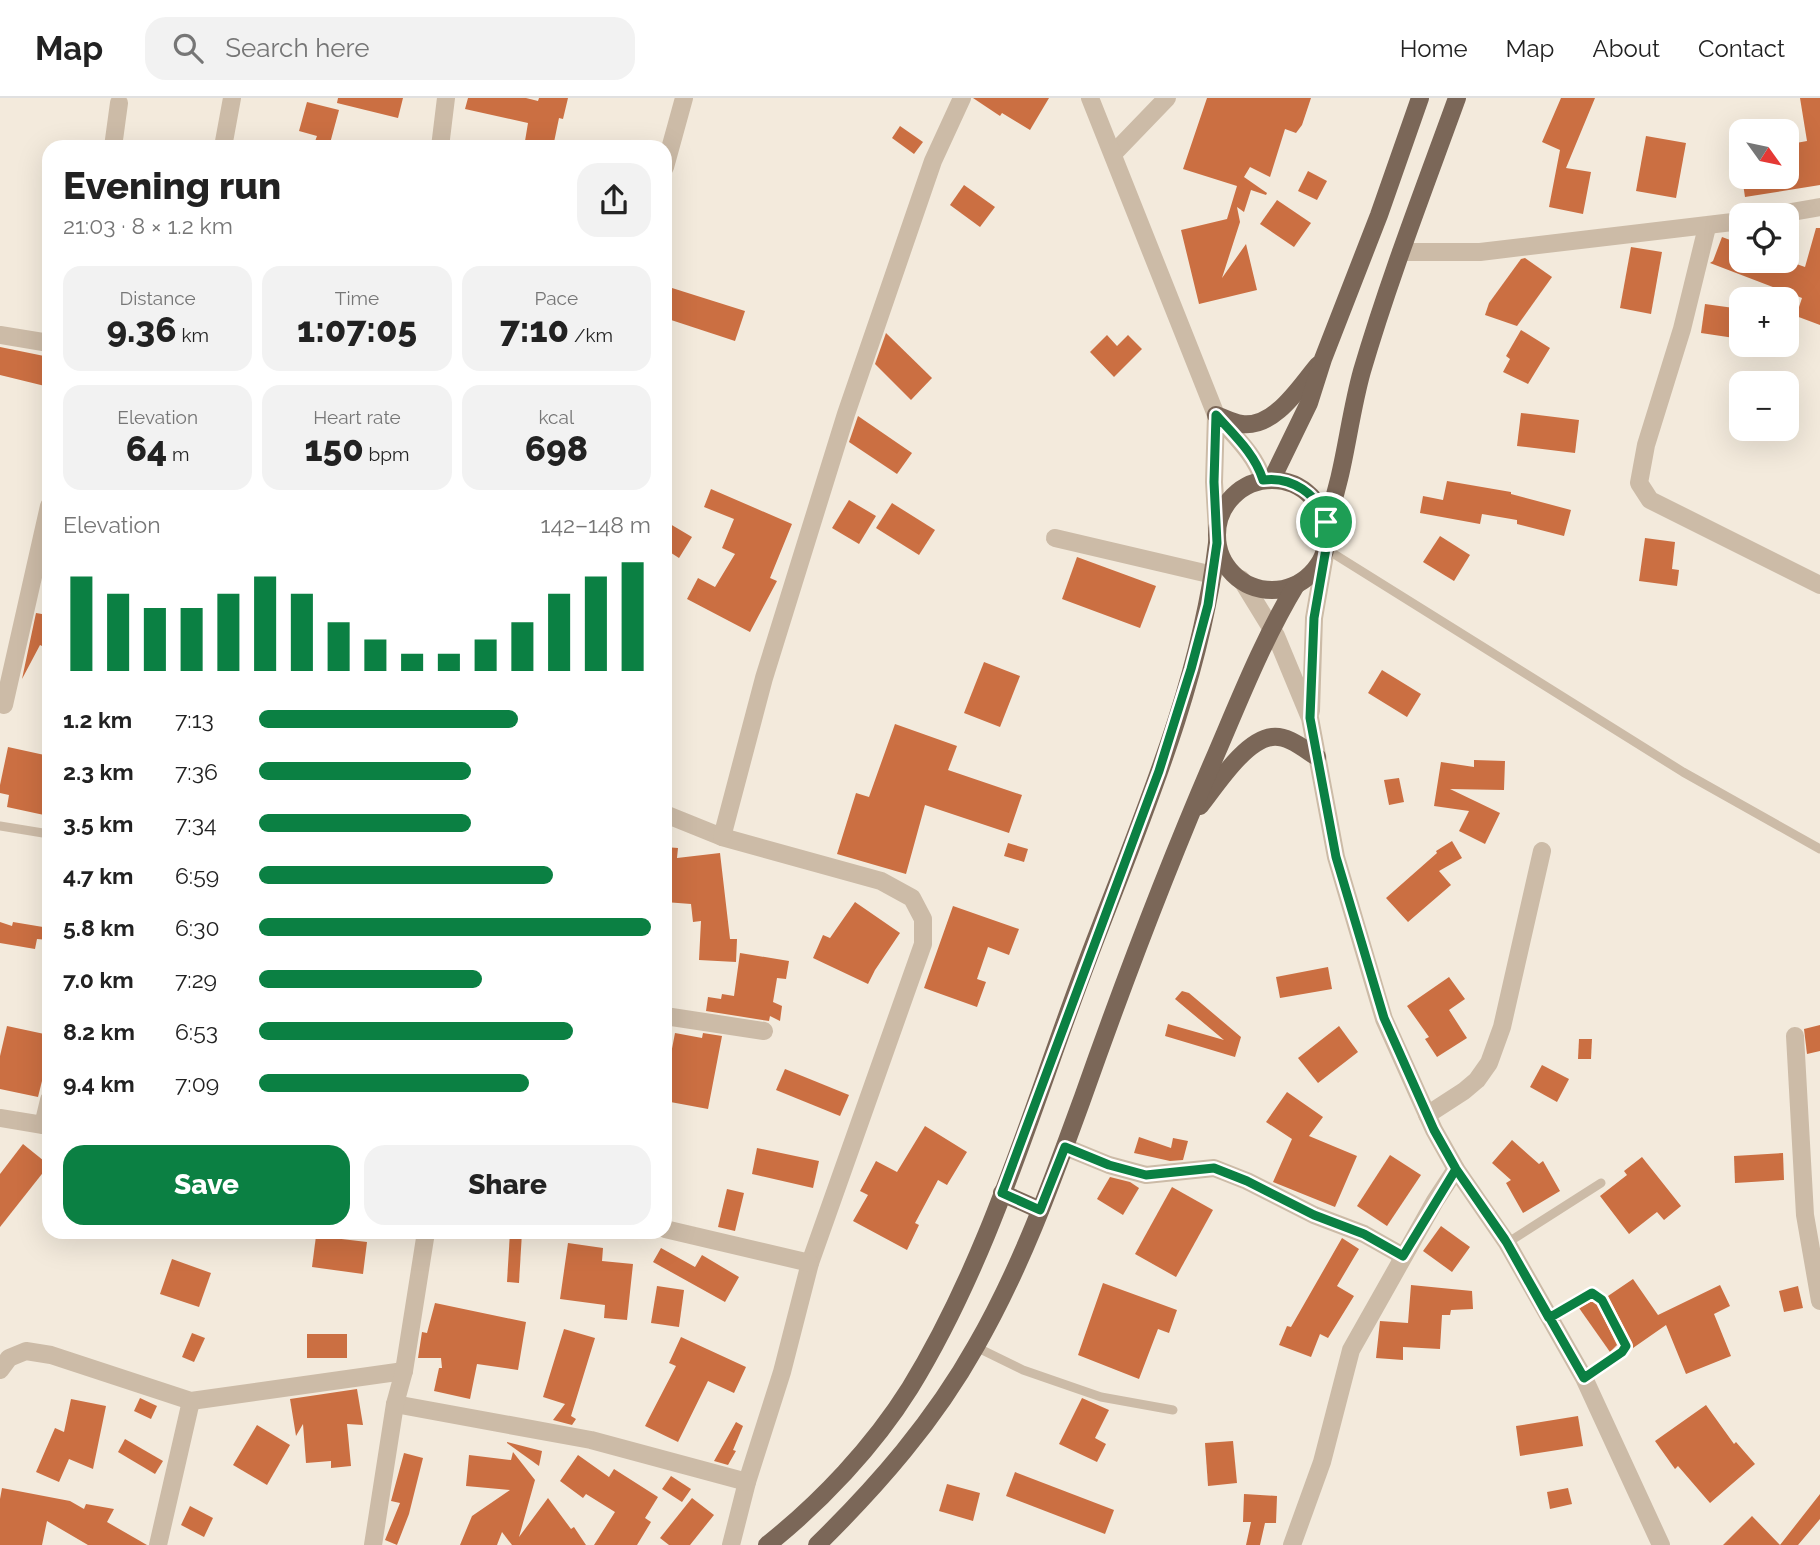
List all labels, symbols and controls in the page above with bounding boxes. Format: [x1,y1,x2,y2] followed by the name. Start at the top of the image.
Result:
[145,17,635,80] search box
[35,29,103,68] text: Map
[169,29,207,67] icon: search
[225,33,370,63] text: Search here
[1400,34,1468,63] text: Home
[1506,34,1554,63] text: Map
[1592,34,1660,63] text: About
[1698,34,1785,63] text: Contact
[1729,119,1799,189] north arrow
[1729,119,1799,441] map controls
[63,163,281,208] text: Evening run
[577,163,651,237] button: share
[1729,203,1799,273] button: locate
[63,212,233,239] text: 21:03 · 8 × 1.2 km
[120,287,196,309] text: Distance
[335,287,379,309] text: Time
[535,287,578,309] text: Pace
[1729,287,1799,357] button: +
[106,309,177,350] text: 9.36
[297,309,417,350] text: 1:07:05
[500,309,569,350] text: 7:10
[177,324,209,346] text: km
[569,324,613,346] text: /km
[1729,371,1799,441] button: −
[117,406,198,428] text: Elevation
[313,406,401,428] text: Heart rate
[539,406,574,428] text: kcal
[126,428,167,469] text: 64
[305,428,364,469] text: 150
[525,428,588,469] text: 698
[167,443,190,465] text: m
[364,443,409,465] text: bpm
[1296,492,1356,552] pin
[1307,503,1345,541] icon: arrive
[63,511,161,538] text: Elevation
[541,511,651,538] text: 142–148 m
[63,706,132,733] text: 1.2 km
[175,706,214,733] text: 7:13
[63,758,134,785] text: 2.3 km
[175,758,218,785] text: 7:36
[63,810,134,837] text: 3.5 km
[175,810,216,837] text: 7:34
[63,862,134,889] text: 4.7 km
[175,862,219,889] text: 6:59
[63,914,135,941] text: 5.8 km
[175,914,220,941] text: 6:30
[63,966,134,993] text: 7.0 km
[175,966,217,993] text: 7:29
[63,1018,135,1045] text: 8.2 km
[175,1018,218,1045] text: 6:53
[63,1070,135,1097] text: 9.4 km
[175,1070,219,1097] text: 7:09
[63,1145,350,1225] button: Save
[364,1145,651,1225] button: Share

